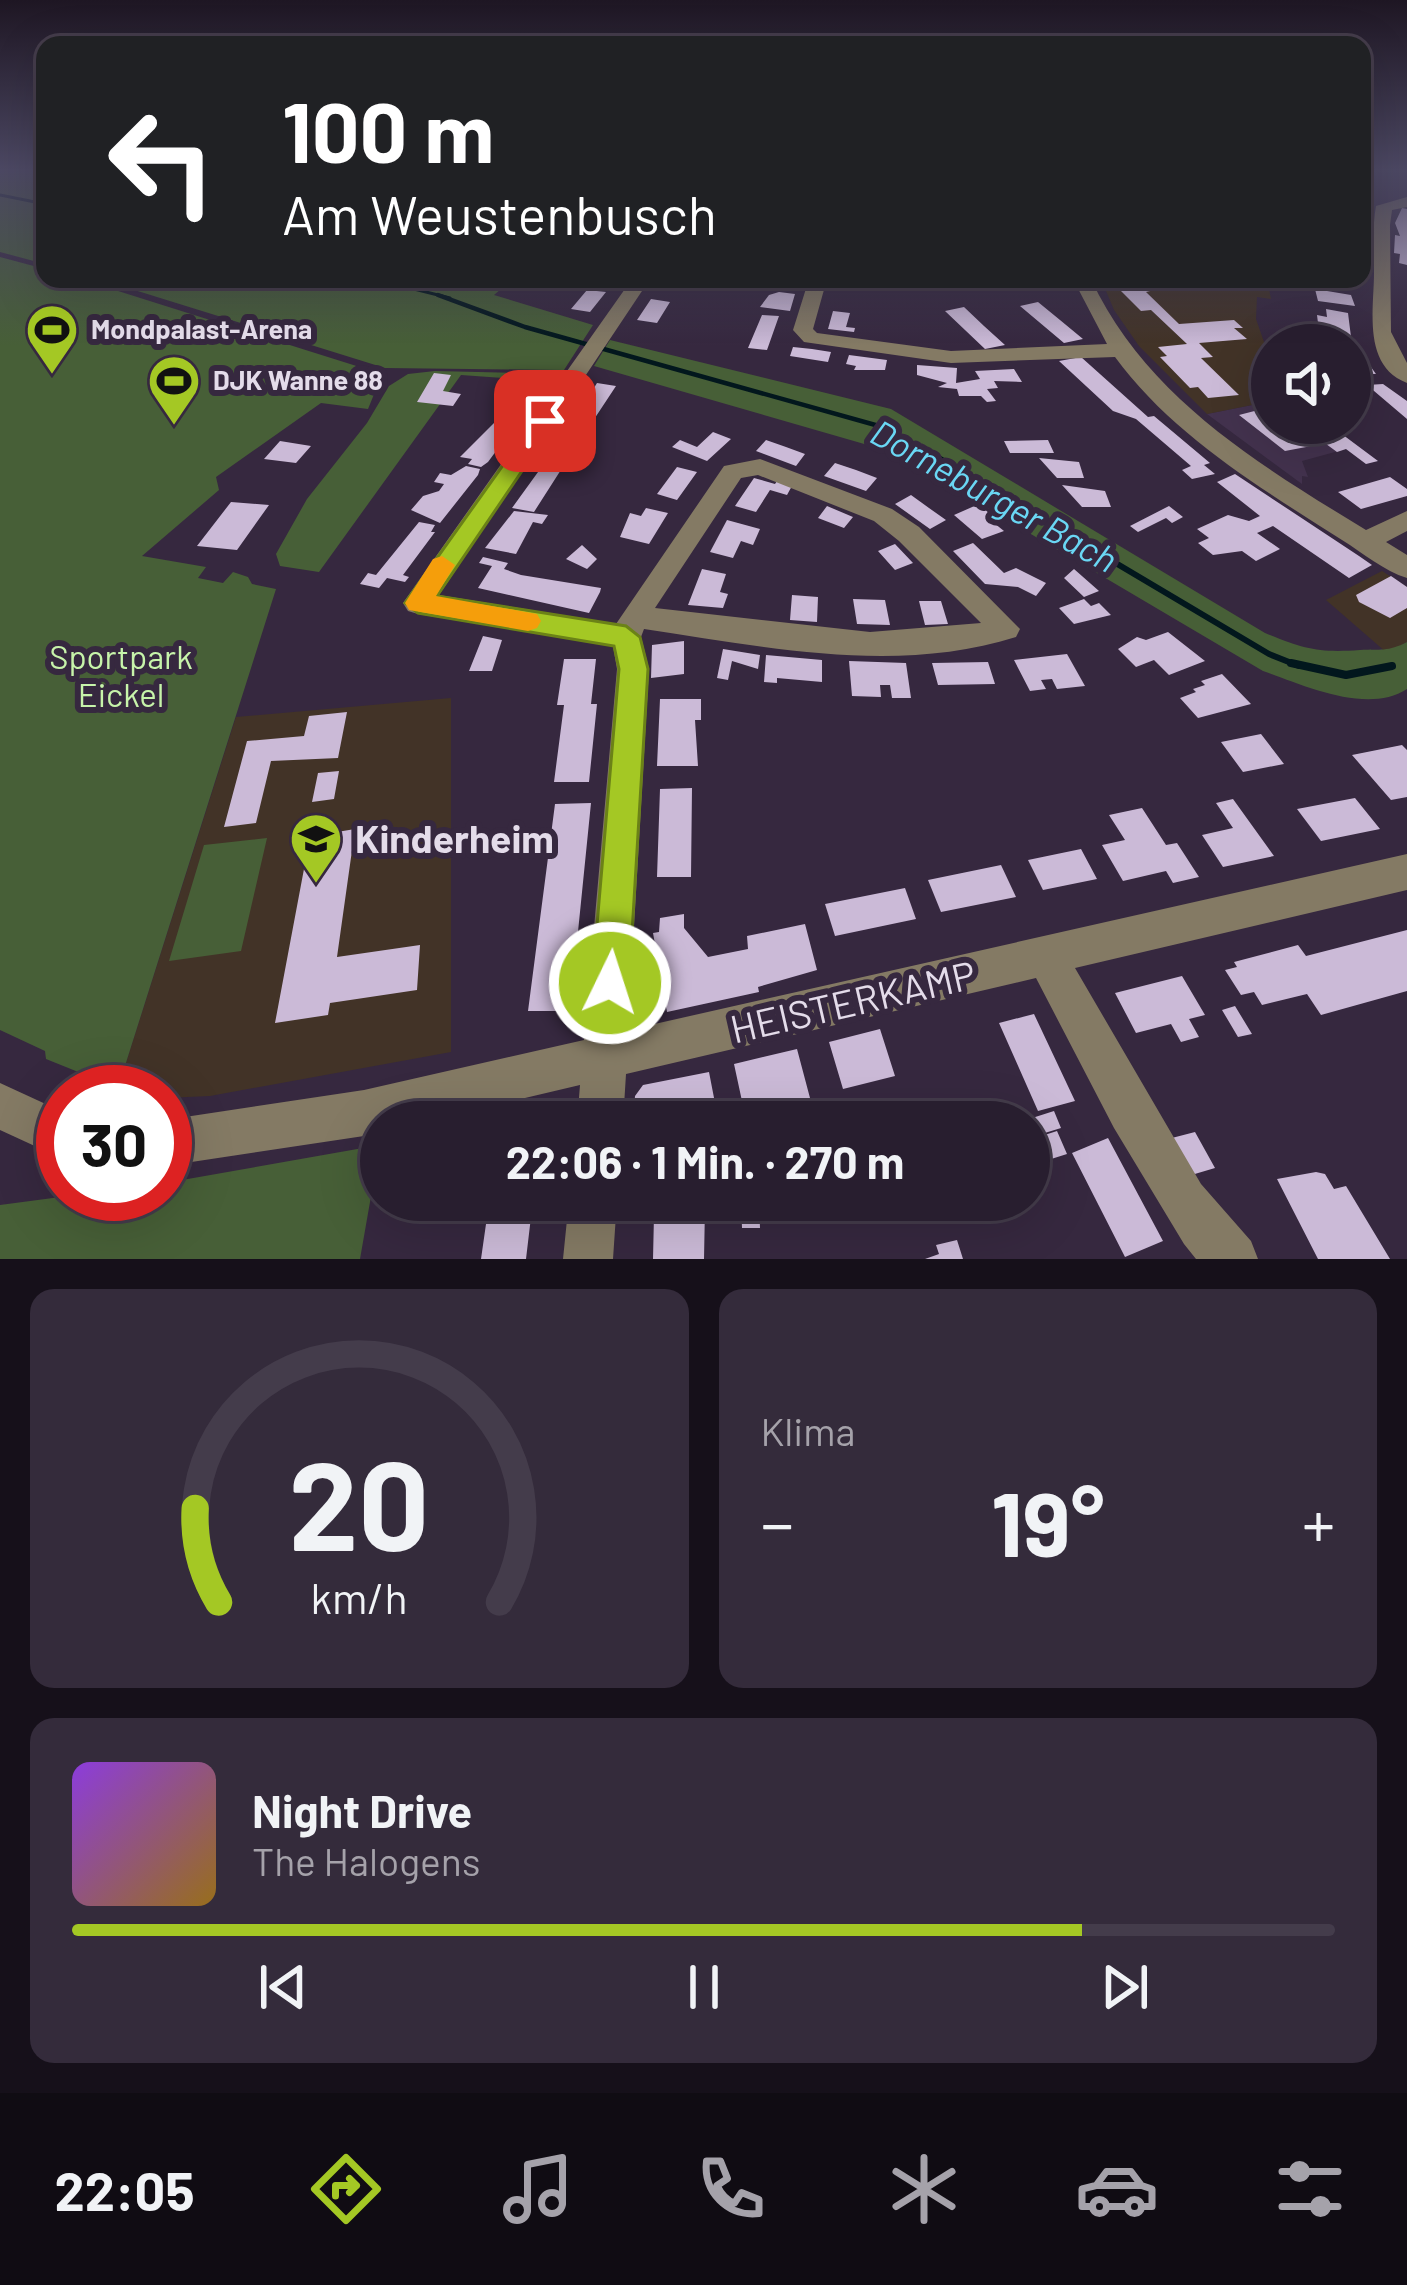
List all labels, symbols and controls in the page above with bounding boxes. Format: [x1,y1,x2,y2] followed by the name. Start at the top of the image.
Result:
[282,79,494,180] text: 100 m
[84,84,240,240] icon: left
[282,181,717,246] text: Am Weustenbusch
[24,302,80,376] sports icon: Mondpalast-Arena
[91,312,312,344] place label: Mondpalast-Arena
[1251,324,1371,444] map controls
[1251,324,1371,444] button: sound
[146,353,202,427] sports icon: DJK Wanne 88
[213,363,383,395] place label: DJK Wanne 88
[494,370,596,472] pin
[512,388,578,454] icon: arrive
[864,409,1125,580] water label: Dorneburger Bach
[49,636,193,714] park label: Sportpark Eickel
[288,811,344,885] school or university icon: Kinderheim
[355,814,554,861] place label: Kinderheim
[547,920,673,1046] position arrow
[725,949,980,1052] street label: HEISTERKAMP
[36,1065,192,1221] speed limit sign: 30
[506,1134,904,1188] text: 22:06 · 1 Min. · 270 m
[761,1407,855,1454] text: Klima
[289,1426,430,1576] text: 20
[991,1467,1105,1575] text: 19°
[761,1482,794,1561] text: −
[1302,1482,1335,1561] text: +
[311,1570,408,1622] text: km/h
[252,1783,472,1837] text: Night Drive
[252,1837,481,1884] text: The Halogens
[250,1954,316,2020] icon: previous
[671,1954,737,2020] icon: pause
[1092,1954,1158,2020] icon: next
[304,2147,388,2231] icon: directions
[496,2147,580,2231] icon: music
[689,2147,773,2231] icon: phone
[882,2147,966,2231] icon: climate
[1075,2147,1159,2231] icon: car
[1268,2147,1352,2231] icon: filters
[54,2157,195,2222] text: 22:05

